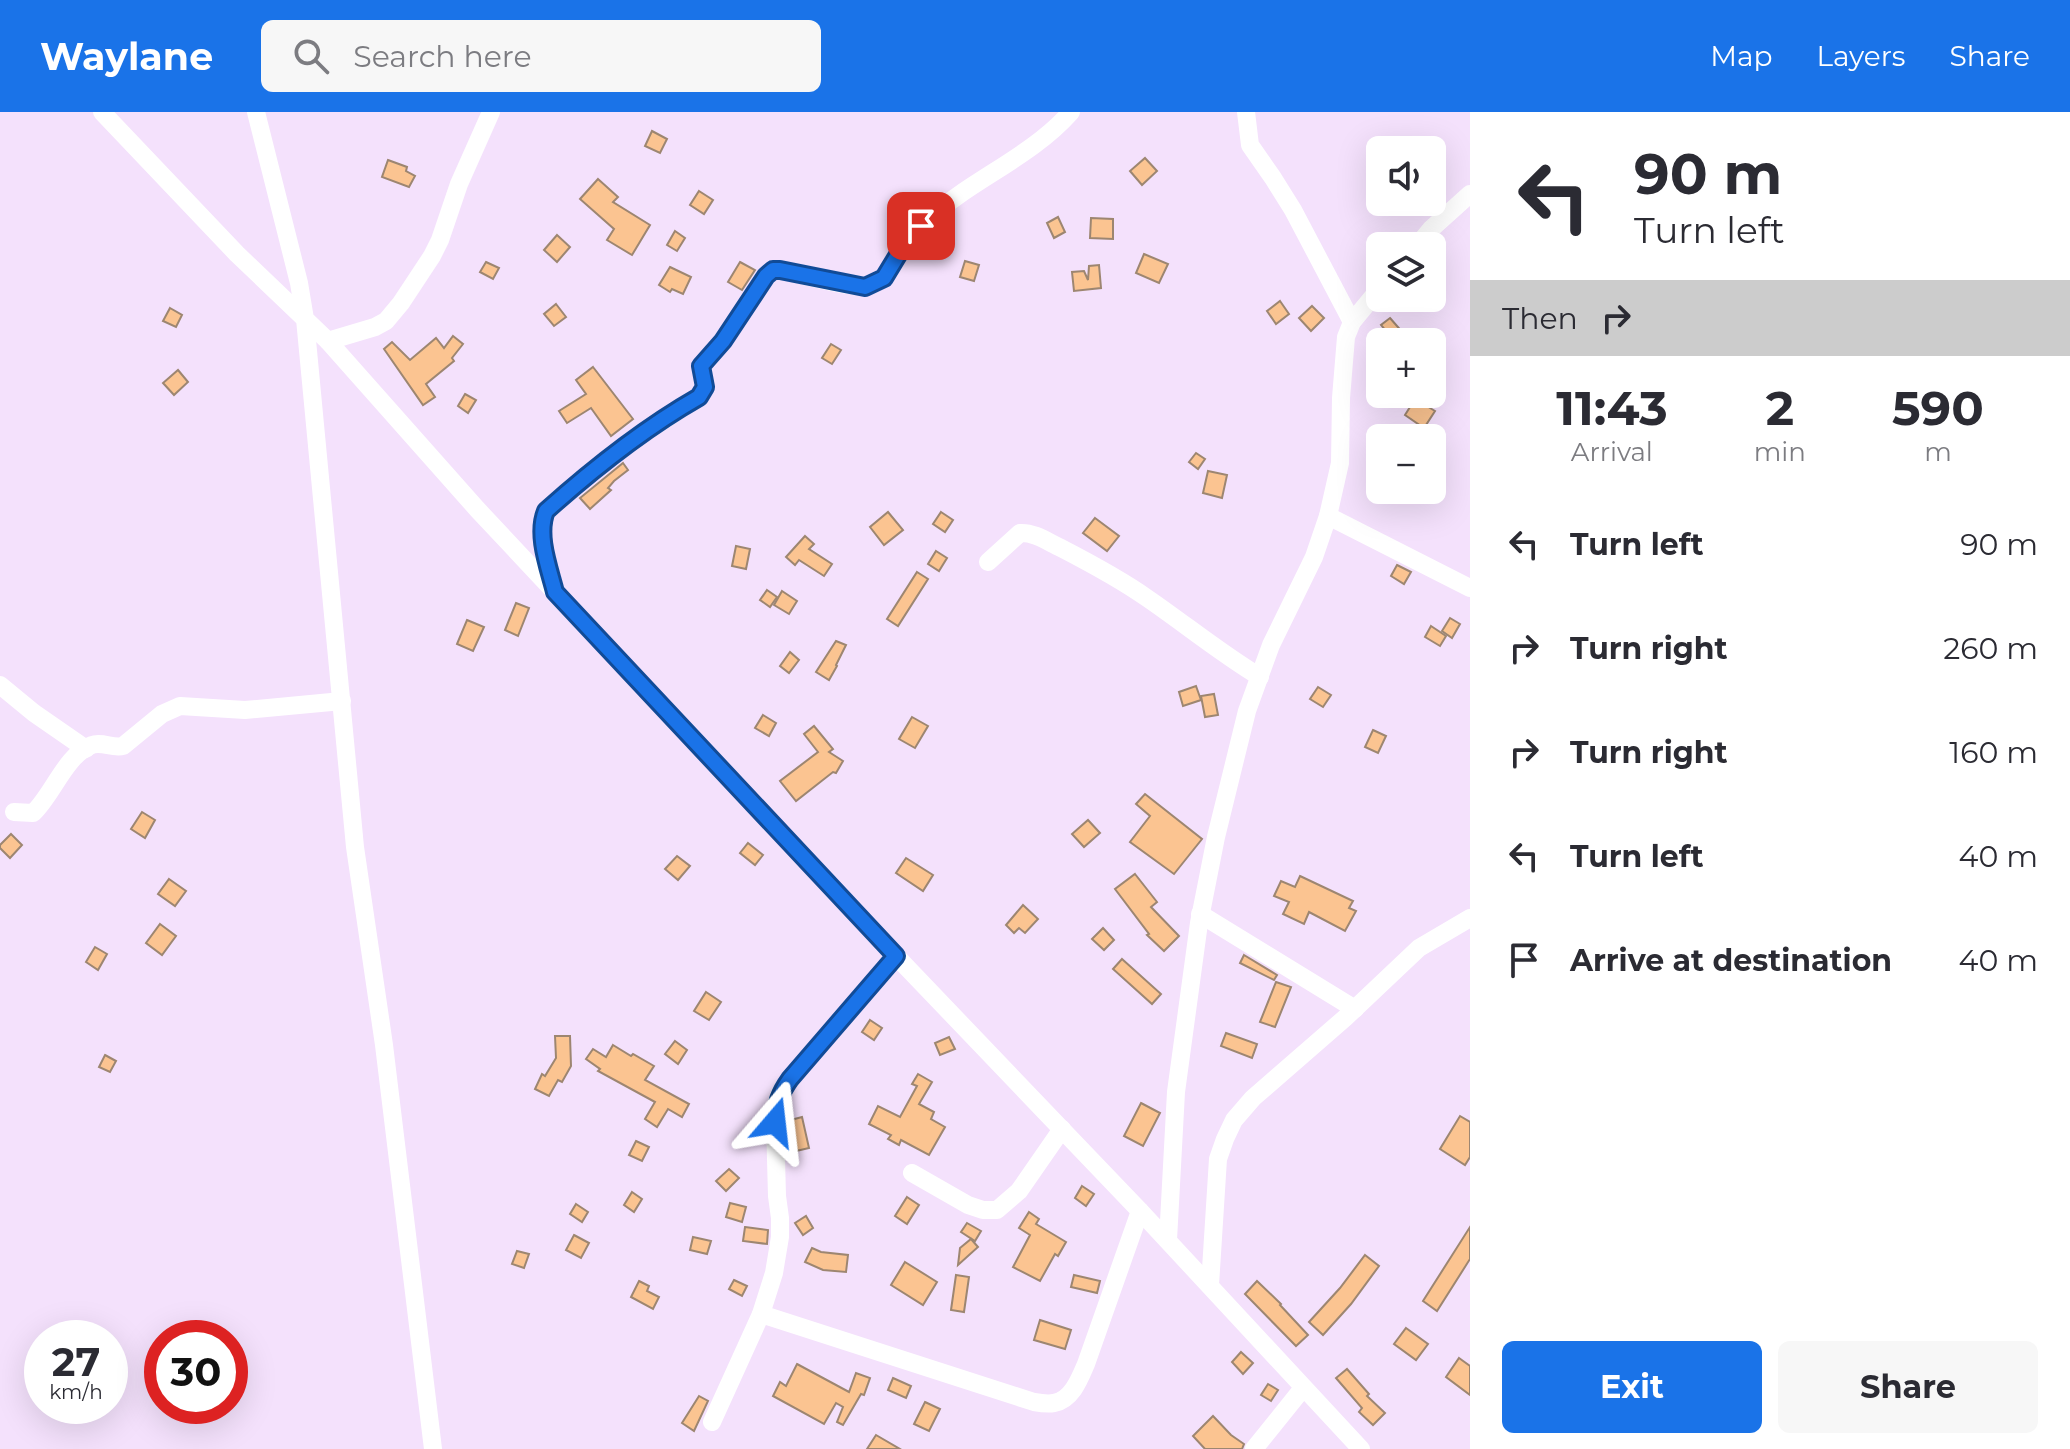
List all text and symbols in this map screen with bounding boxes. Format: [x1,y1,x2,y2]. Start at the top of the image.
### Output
search box [261,20,821,92]
text: Waylane [40,33,213,80]
icon: search [289,34,333,78]
text: Search here [353,38,532,75]
text: Map [1710,39,1773,73]
text: Layers [1817,39,1906,73]
text: Share [1950,39,2030,73]
map controls [1366,136,1446,504]
button: sound [1366,136,1446,216]
text: 90 m [1634,140,1782,208]
icon: left [1502,144,1606,248]
pin [887,192,955,260]
icon: arrive [899,204,943,248]
text: Turn left [1634,208,1785,252]
button: layers [1366,232,1446,312]
icon: right [1594,296,1638,340]
text: Then [1502,300,1578,337]
button: + [1366,328,1446,408]
text: 11:43 [1556,379,1668,437]
text: 2 [1766,379,1794,437]
text: 590 [1892,379,1984,437]
button: − [1366,424,1446,504]
text: Arrival [1571,436,1653,468]
text: min [1754,436,1806,468]
text: m [1924,436,1952,468]
icon: left [1502,522,1546,566]
text: Turn left [1570,526,1703,563]
text: 90 m [1960,526,2038,563]
icon: right [1502,626,1546,670]
text: Turn right [1570,630,1727,667]
text: 260 m [1943,630,2038,667]
icon: right [1502,730,1546,774]
text: Turn right [1570,734,1727,771]
text: 160 m [1949,734,2038,771]
icon: left [1502,834,1546,878]
text: Turn left [1570,838,1703,875]
text: 40 m [1959,838,2038,875]
icon: arrive [1502,938,1546,982]
text: Arrive at destination [1570,942,1892,979]
text: 40 m [1959,942,2038,979]
position arrow [733,1080,817,1164]
speed limit sign: 30 [144,1320,248,1424]
text: 27 [52,1337,100,1386]
button: Exit [1502,1341,1762,1433]
button: Share [1778,1341,2038,1433]
text: km/h [49,1380,103,1404]

